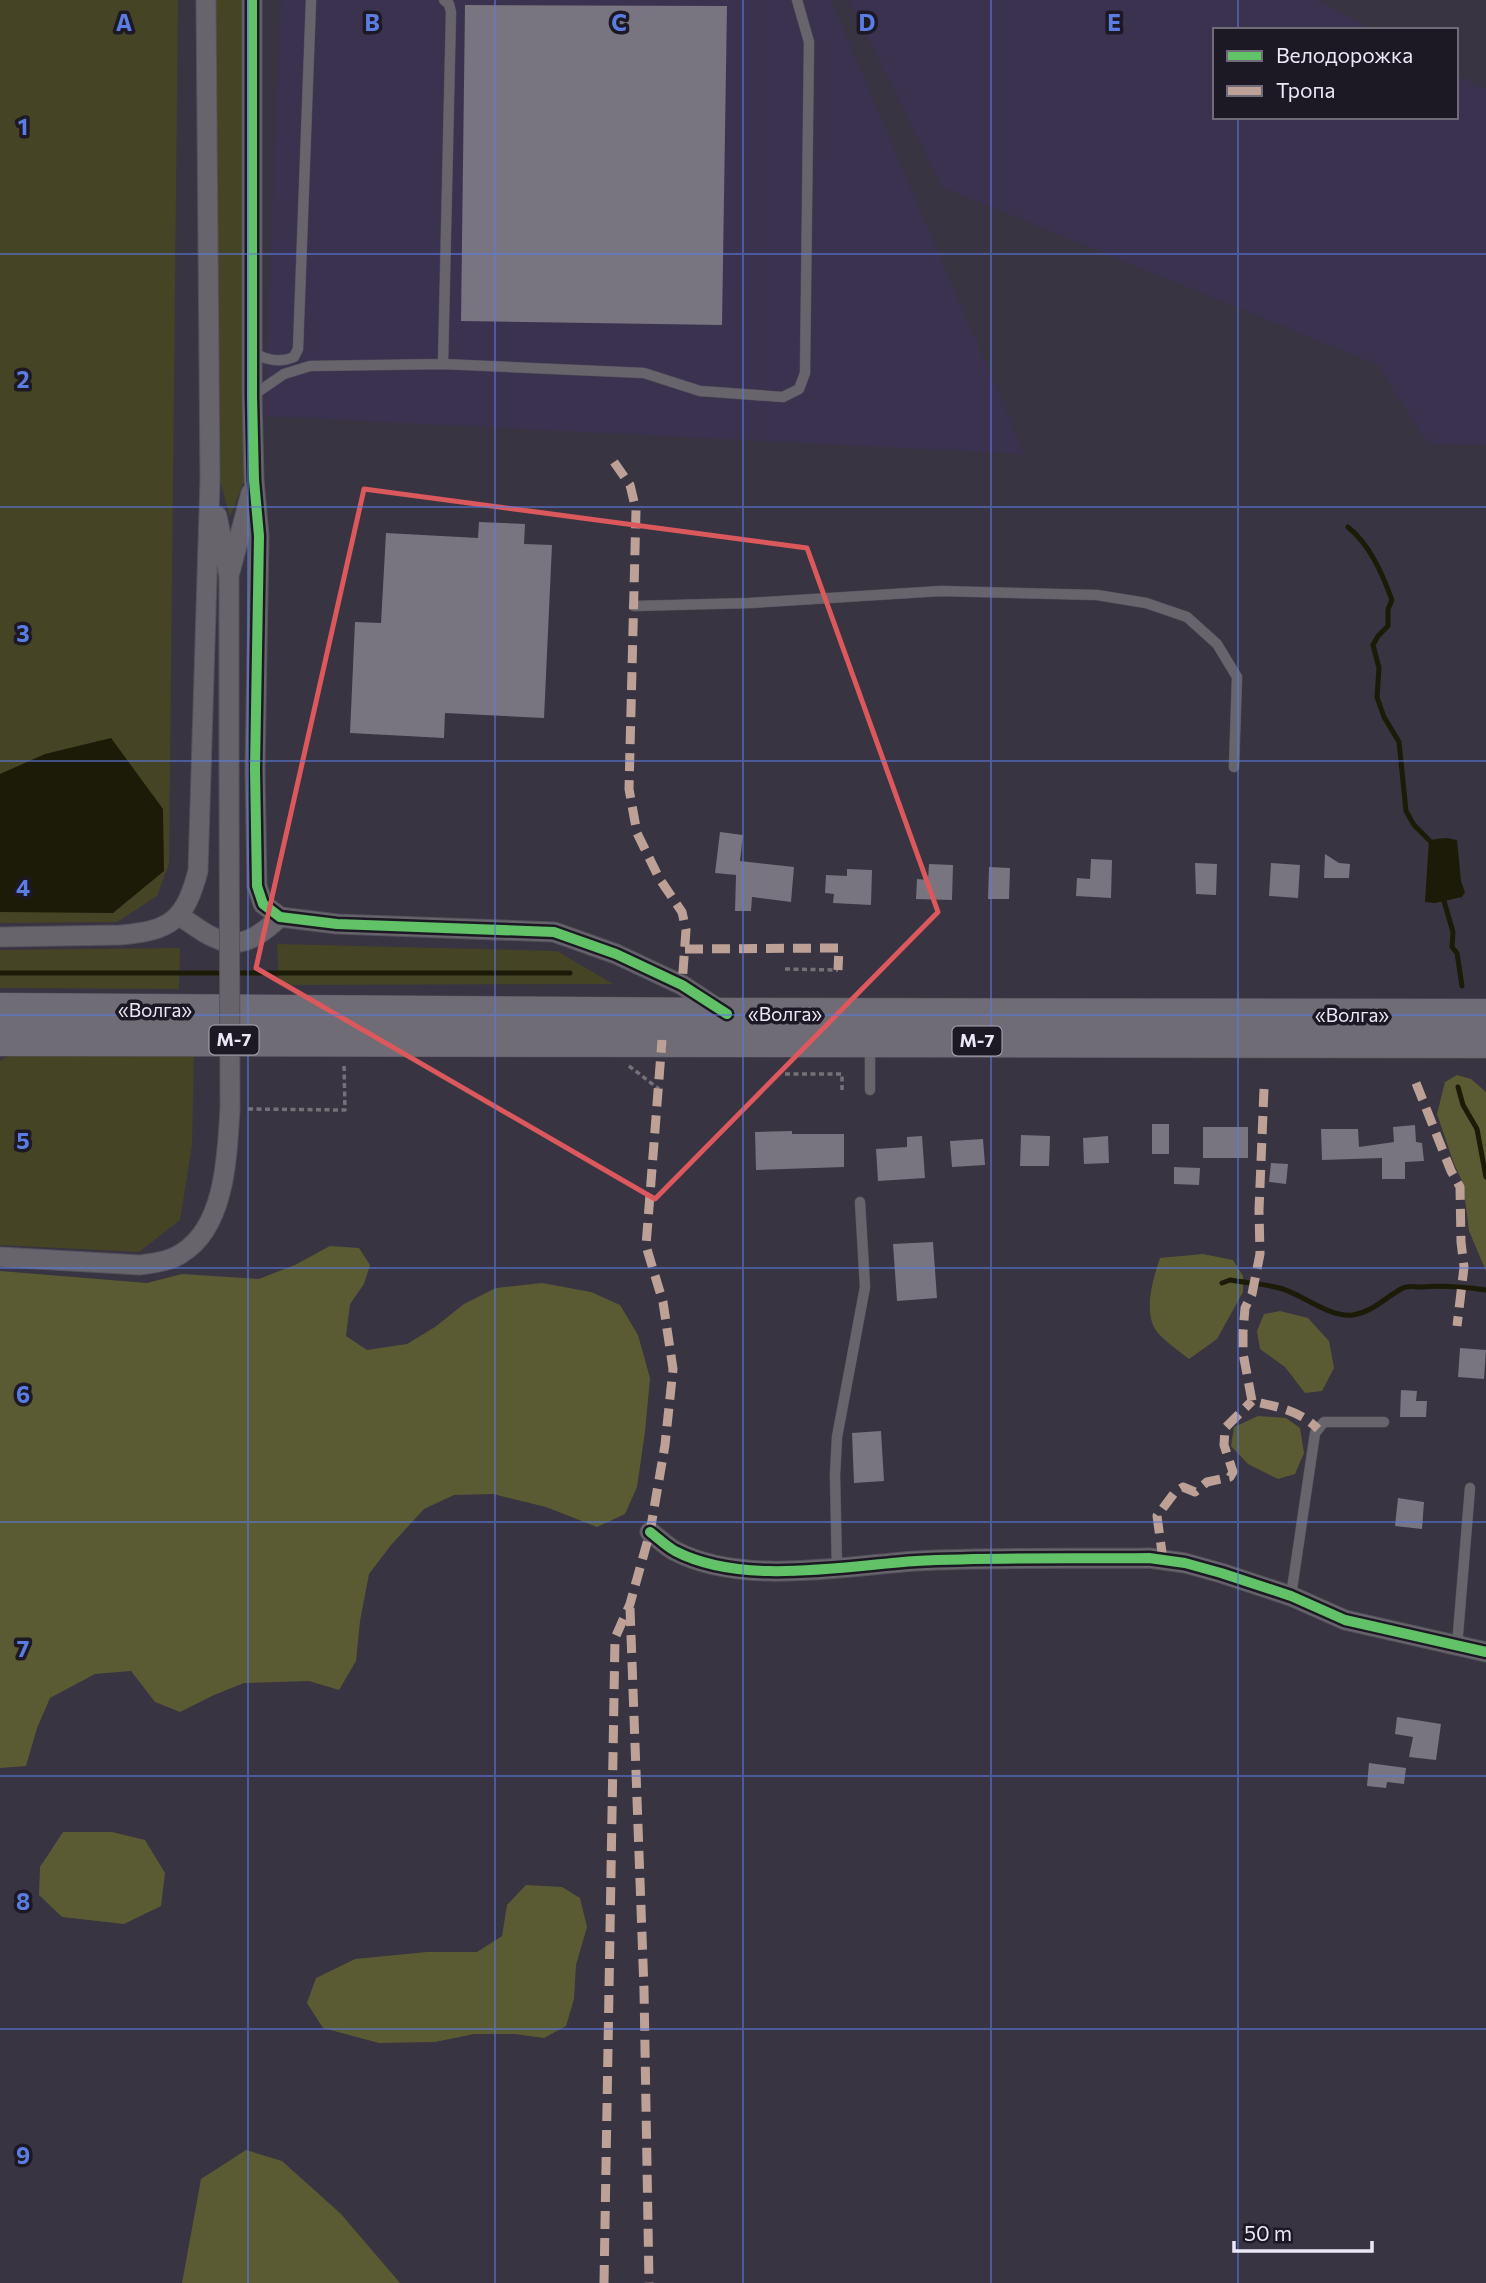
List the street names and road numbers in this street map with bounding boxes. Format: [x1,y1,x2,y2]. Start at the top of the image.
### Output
street label: «Волга» [118,998,192,1021]
street label: «Волга» [748,1002,822,1025]
street label: «Волга» [1315,1003,1389,1026]
road number: М-7 [210,1026,258,1055]
road number: М-7 [953,1026,1002,1056]

